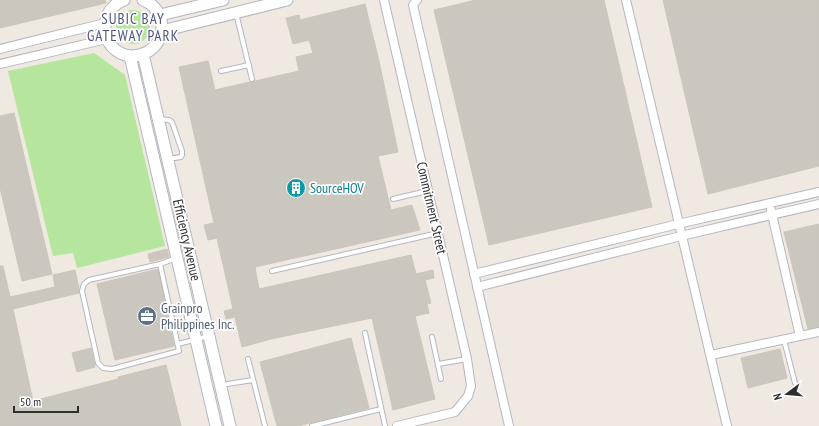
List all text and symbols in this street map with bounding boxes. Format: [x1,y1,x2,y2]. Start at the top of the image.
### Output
district label: SUBIC BAY GATEWAY PARK [87,9,179,45]
street label: Commitment Street [413,160,451,256]
building icon: SourceHOV [285,177,307,199]
place label: SourceHOV [310,179,364,197]
street label: Efficiency Avenue [169,197,205,283]
place label: Grainpro Philippines Inc. [161,299,235,333]
office icon: Grainpro Philippines Inc. [136,305,158,327]
north arrow [767,374,807,414]
scale bar [14,388,78,414]
text: N [770,392,785,402]
text: 50 m [20,394,41,409]

